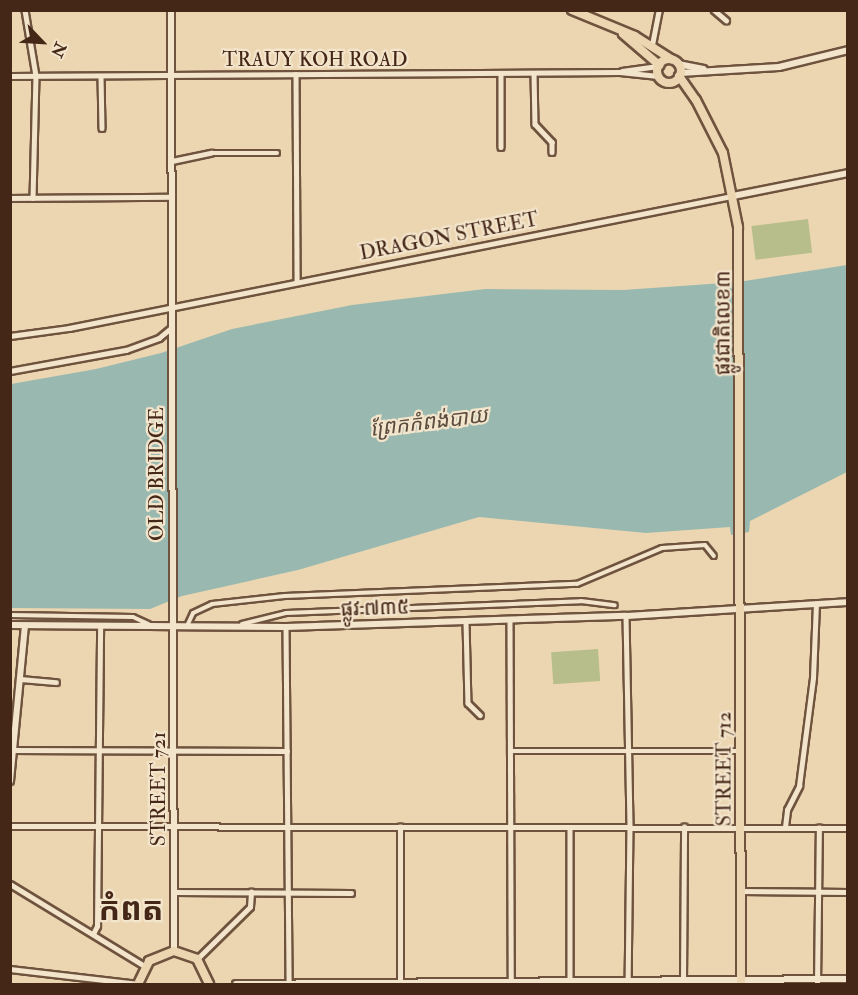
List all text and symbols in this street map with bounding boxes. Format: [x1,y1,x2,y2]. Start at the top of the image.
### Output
north arrow [12,12,72,72]
text: N [46,39,70,60]
street label: TRAUY KOH ROAD [222,47,408,71]
street label: DRAGON STREET [358,207,540,265]
street label: ផ្លូវជាតិលេខ៣ [711,271,735,375]
water label: ព្រែកកំពង់បាយ [369,403,489,443]
street label: OLD BRIDGE [144,407,168,541]
street label: ផ្លូវ ៧៣៥ [340,595,410,621]
street label: STREET 712 [712,712,736,826]
street label: STREET 721 [146,732,170,846]
district label: កំពត [98,891,164,929]

